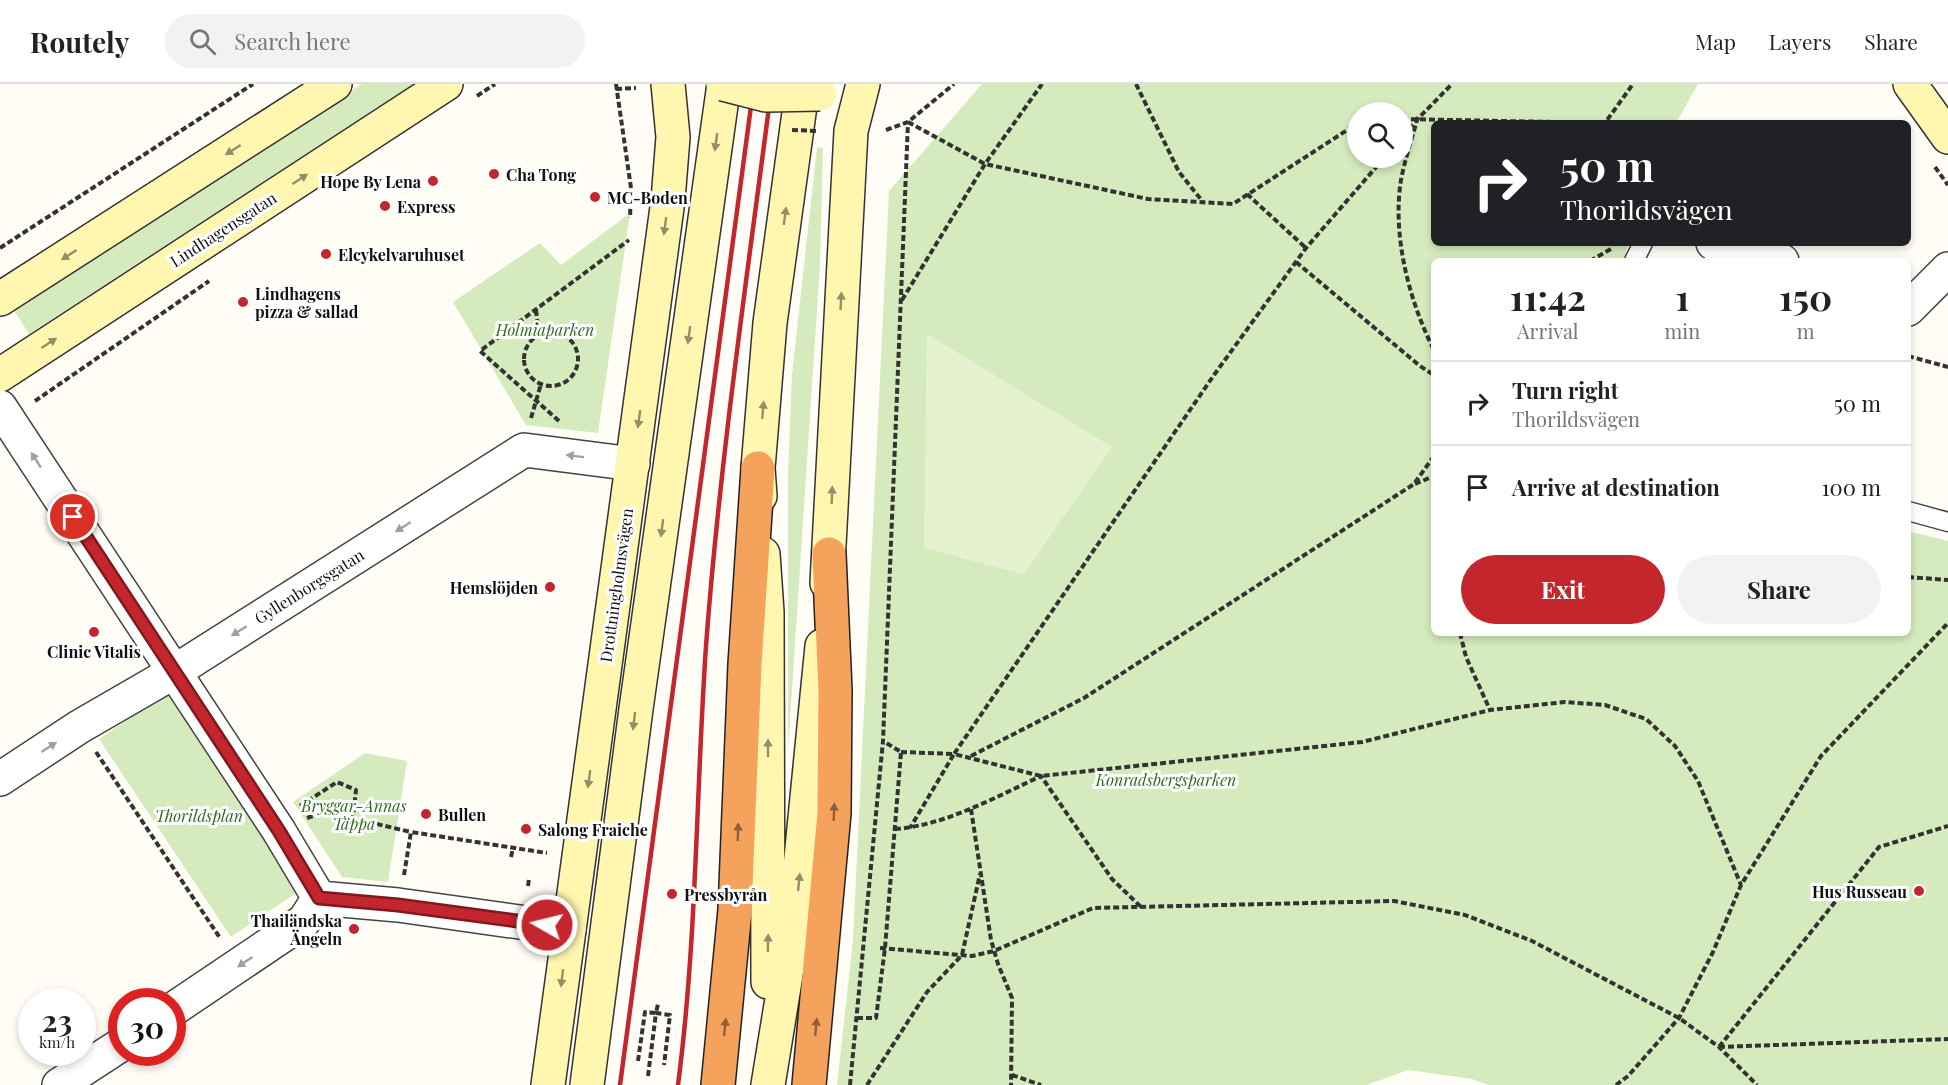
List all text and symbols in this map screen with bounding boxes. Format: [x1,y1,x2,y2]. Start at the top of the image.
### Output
search box [165,14,585,68]
text: Routely [30,23,129,60]
icon: search [186,25,219,58]
text: Search here [234,26,351,56]
text: Map [1695,27,1736,55]
text: Layers [1769,27,1831,55]
text: Share [1864,27,1918,55]
map controls [1347,102,1413,168]
button: search [1347,102,1413,168]
one-way arrow [711,133,721,152]
text: 50 m [1560,137,1654,193]
one-way arrow [225,144,241,155]
icon: right [1461,144,1539,222]
place label: Cha Tong [506,164,576,185]
marker: Cha Tong [487,167,501,181]
place label: Hope By Lena [320,171,422,192]
one-way arrow [292,174,308,185]
marker: Hope By Lena [426,174,440,188]
street label: Lindhagensgatan [166,186,281,271]
place label: MC-Boden [607,187,688,208]
marker: MC-Boden [588,190,602,204]
text: Thorildsvägen [1560,191,1733,227]
place label: Express [397,196,455,217]
marker: Express [378,199,392,213]
one-way arrow [780,207,790,226]
one-way arrow [660,216,669,235]
place label: Elcykelvaruhuset [338,244,465,265]
marker: Elcykelvaruhuset [319,247,333,261]
one-way arrow [60,249,77,260]
text: 11:42 [1510,272,1586,320]
text: 1 [1675,272,1689,320]
text: 150 [1779,272,1832,320]
place label: Lindhagens pizza & sallad [255,283,359,322]
one-way arrow [836,291,846,310]
marker: Lindhagens pizza & sallad [236,295,250,309]
text: Arrival [1517,317,1579,344]
text: min [1665,317,1700,344]
text: m [1797,317,1814,344]
park label: Holmiaparken [495,319,594,340]
one-way arrow [684,326,694,345]
one-way arrow [41,338,57,349]
text: Turn right [1512,375,1618,405]
icon: right [1461,387,1494,420]
text: 50 m [1834,388,1881,418]
one-way arrow [758,401,768,420]
text: Thorildsvägen [1512,405,1640,432]
one-way arrow [635,410,644,429]
one-way arrow [566,451,585,461]
one-way arrow [30,452,41,469]
icon: arrive [1461,471,1494,504]
text: Arrive at destination [1512,472,1720,502]
text: 100 m [1821,472,1881,502]
one-way arrow [827,486,836,505]
pin [47,491,98,542]
icon: arrive [56,500,89,533]
street label: Drottningholmsvägen [595,506,637,663]
one-way arrow [657,519,666,538]
one-way arrow [395,521,411,532]
street label: Gyllenborgsgatan [250,544,368,628]
button: Exit [1461,555,1665,624]
button: Share [1677,555,1881,624]
place label: Hemslöjden [450,577,538,598]
marker: Hemslöjden [543,580,557,594]
marker: Clinic Vitalis [87,625,101,639]
one-way arrow [231,626,247,637]
place label: Clinic Vitalis [47,641,141,662]
one-way arrow [629,712,639,731]
one-way arrow [763,738,773,757]
one-way arrow [41,742,57,753]
one-way arrow [585,769,594,788]
park label: Konradsbergsparken [1095,769,1236,790]
park label: Bryggar-Annas Täppa [300,795,407,834]
one-way arrow [829,802,838,821]
place label: Bullen [438,804,486,825]
park label: Thorildsplan [155,805,243,826]
marker: Bullen [419,807,433,821]
place label: Salong Fraiche [538,819,648,840]
marker: Salong Fraiche [519,822,533,836]
one-way arrow [734,823,743,842]
one-way arrow [794,872,804,891]
place label: Hus Russeau [1812,881,1907,902]
place label: Pressbyrån [684,884,768,905]
marker: Hus Russeau [1912,884,1926,898]
marker: Pressbyrån [665,887,679,901]
position arrow [515,893,579,957]
place label: Thailändska Ängeln [251,910,343,949]
marker: Thailändska Ängeln [347,922,361,936]
one-way arrow [763,933,773,952]
one-way arrow [237,956,253,968]
one-way arrow [558,968,567,987]
speed limit sign: 30 [108,988,186,1066]
text: 23 [42,1000,72,1040]
one-way arrow [720,1017,730,1036]
one-way arrow [811,1017,820,1036]
text: km/h [39,1032,75,1052]

